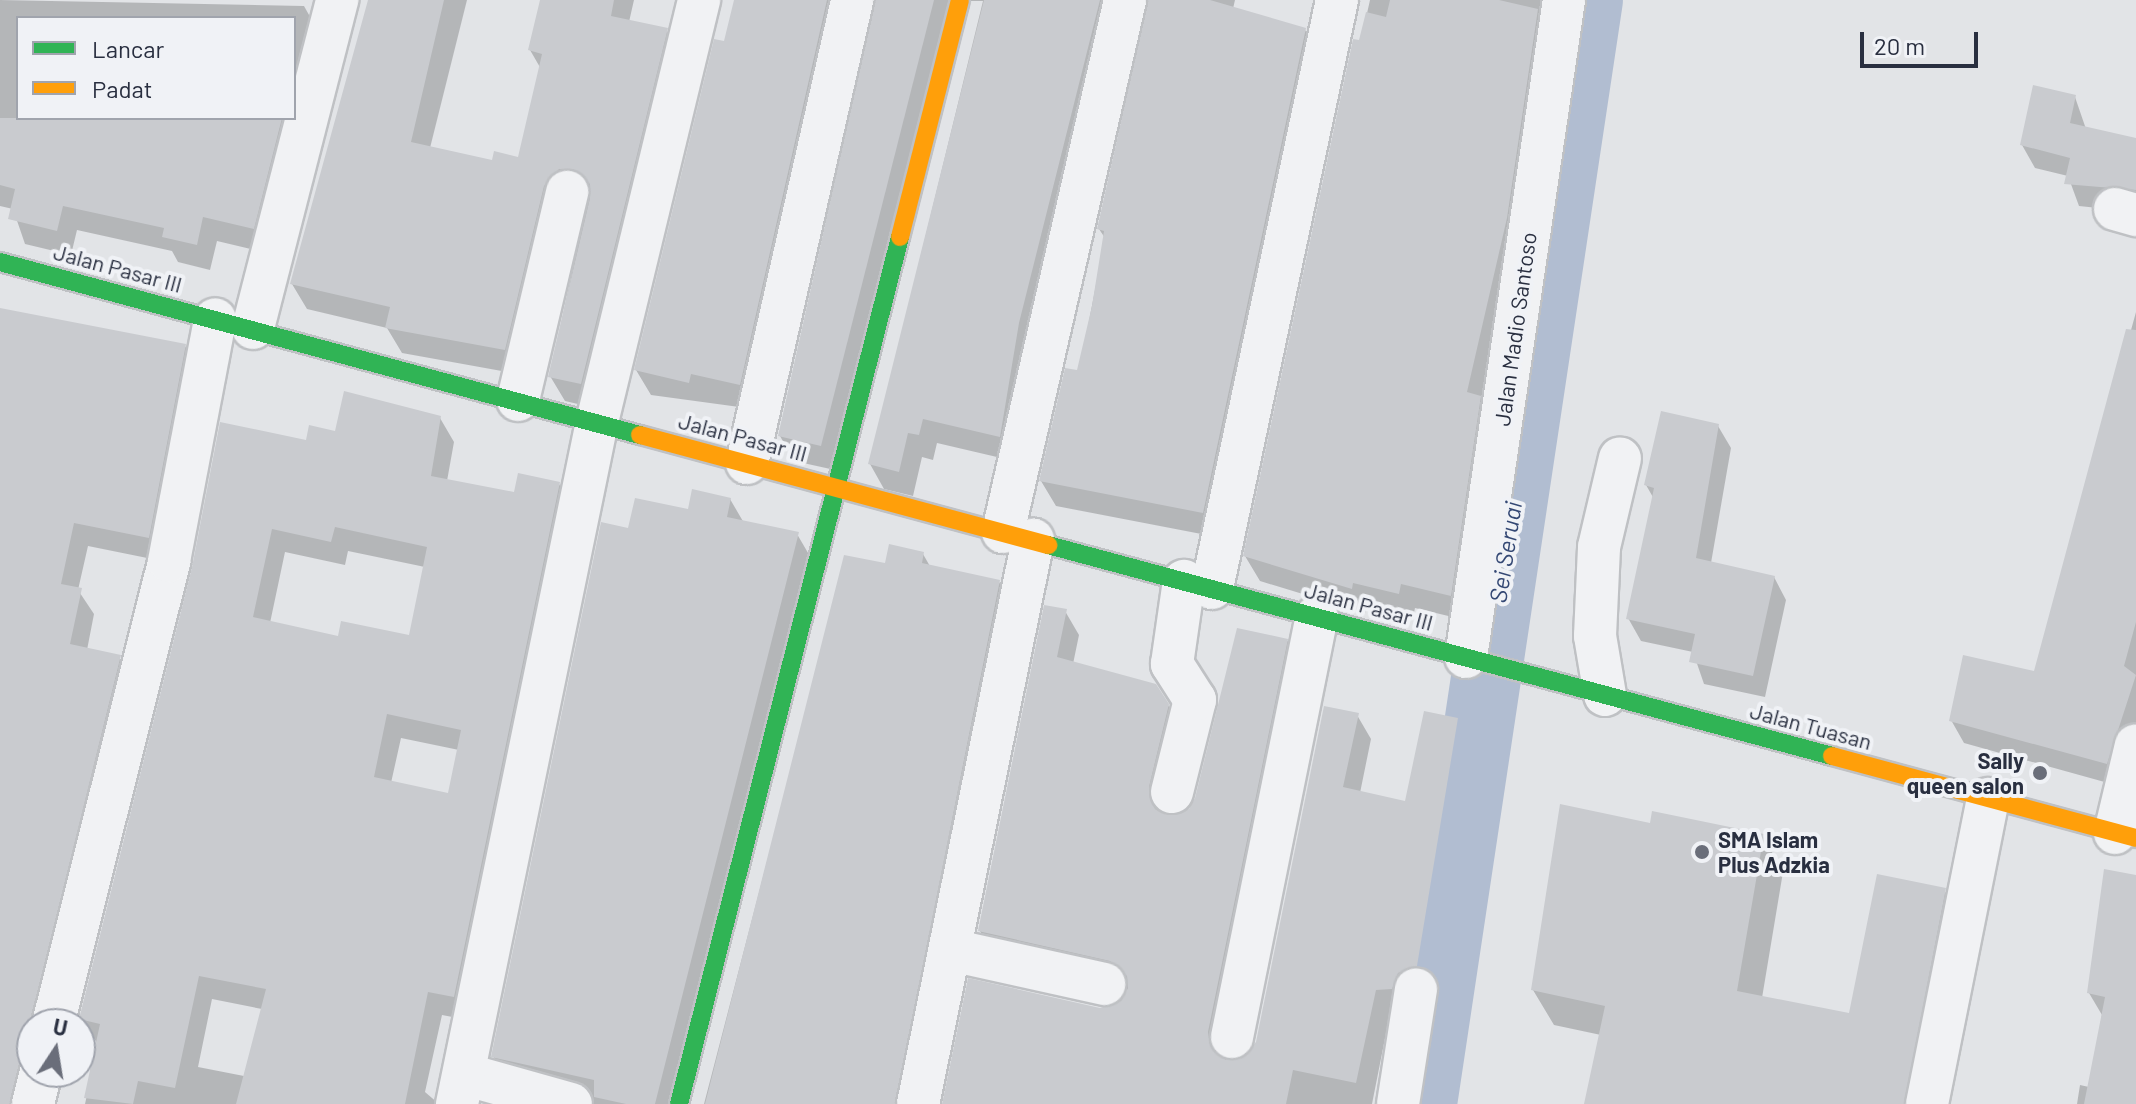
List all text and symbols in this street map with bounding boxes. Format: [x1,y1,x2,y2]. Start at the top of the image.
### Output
legend [16,16,296,120]
scale bar [1864,16,1982,66]
text: 20 m [1874,31,1925,60]
text: Lancar [92,34,164,63]
text: Padat [92,74,152,103]
street label: Jalan Madio Santoso [1488,230,1542,428]
street label: Jalan Pasar III [51,238,185,298]
street label: Jalan Pasar III [676,407,810,467]
water label: Sei Seruai [1483,499,1527,605]
street label: Jalan Pasar III [1302,576,1436,636]
street label: Jalan Tuasan [1747,697,1875,755]
place label: Sally queen salon [1907,747,2024,798]
marker: Sally queen salon [2031,764,2049,782]
place label: SMA Islam Plus Adzkia [1718,826,1830,878]
marker: SMA Islam Plus Adzkia [1693,843,1711,861]
north arrow [16,1008,96,1088]
text: U [51,1012,70,1041]

